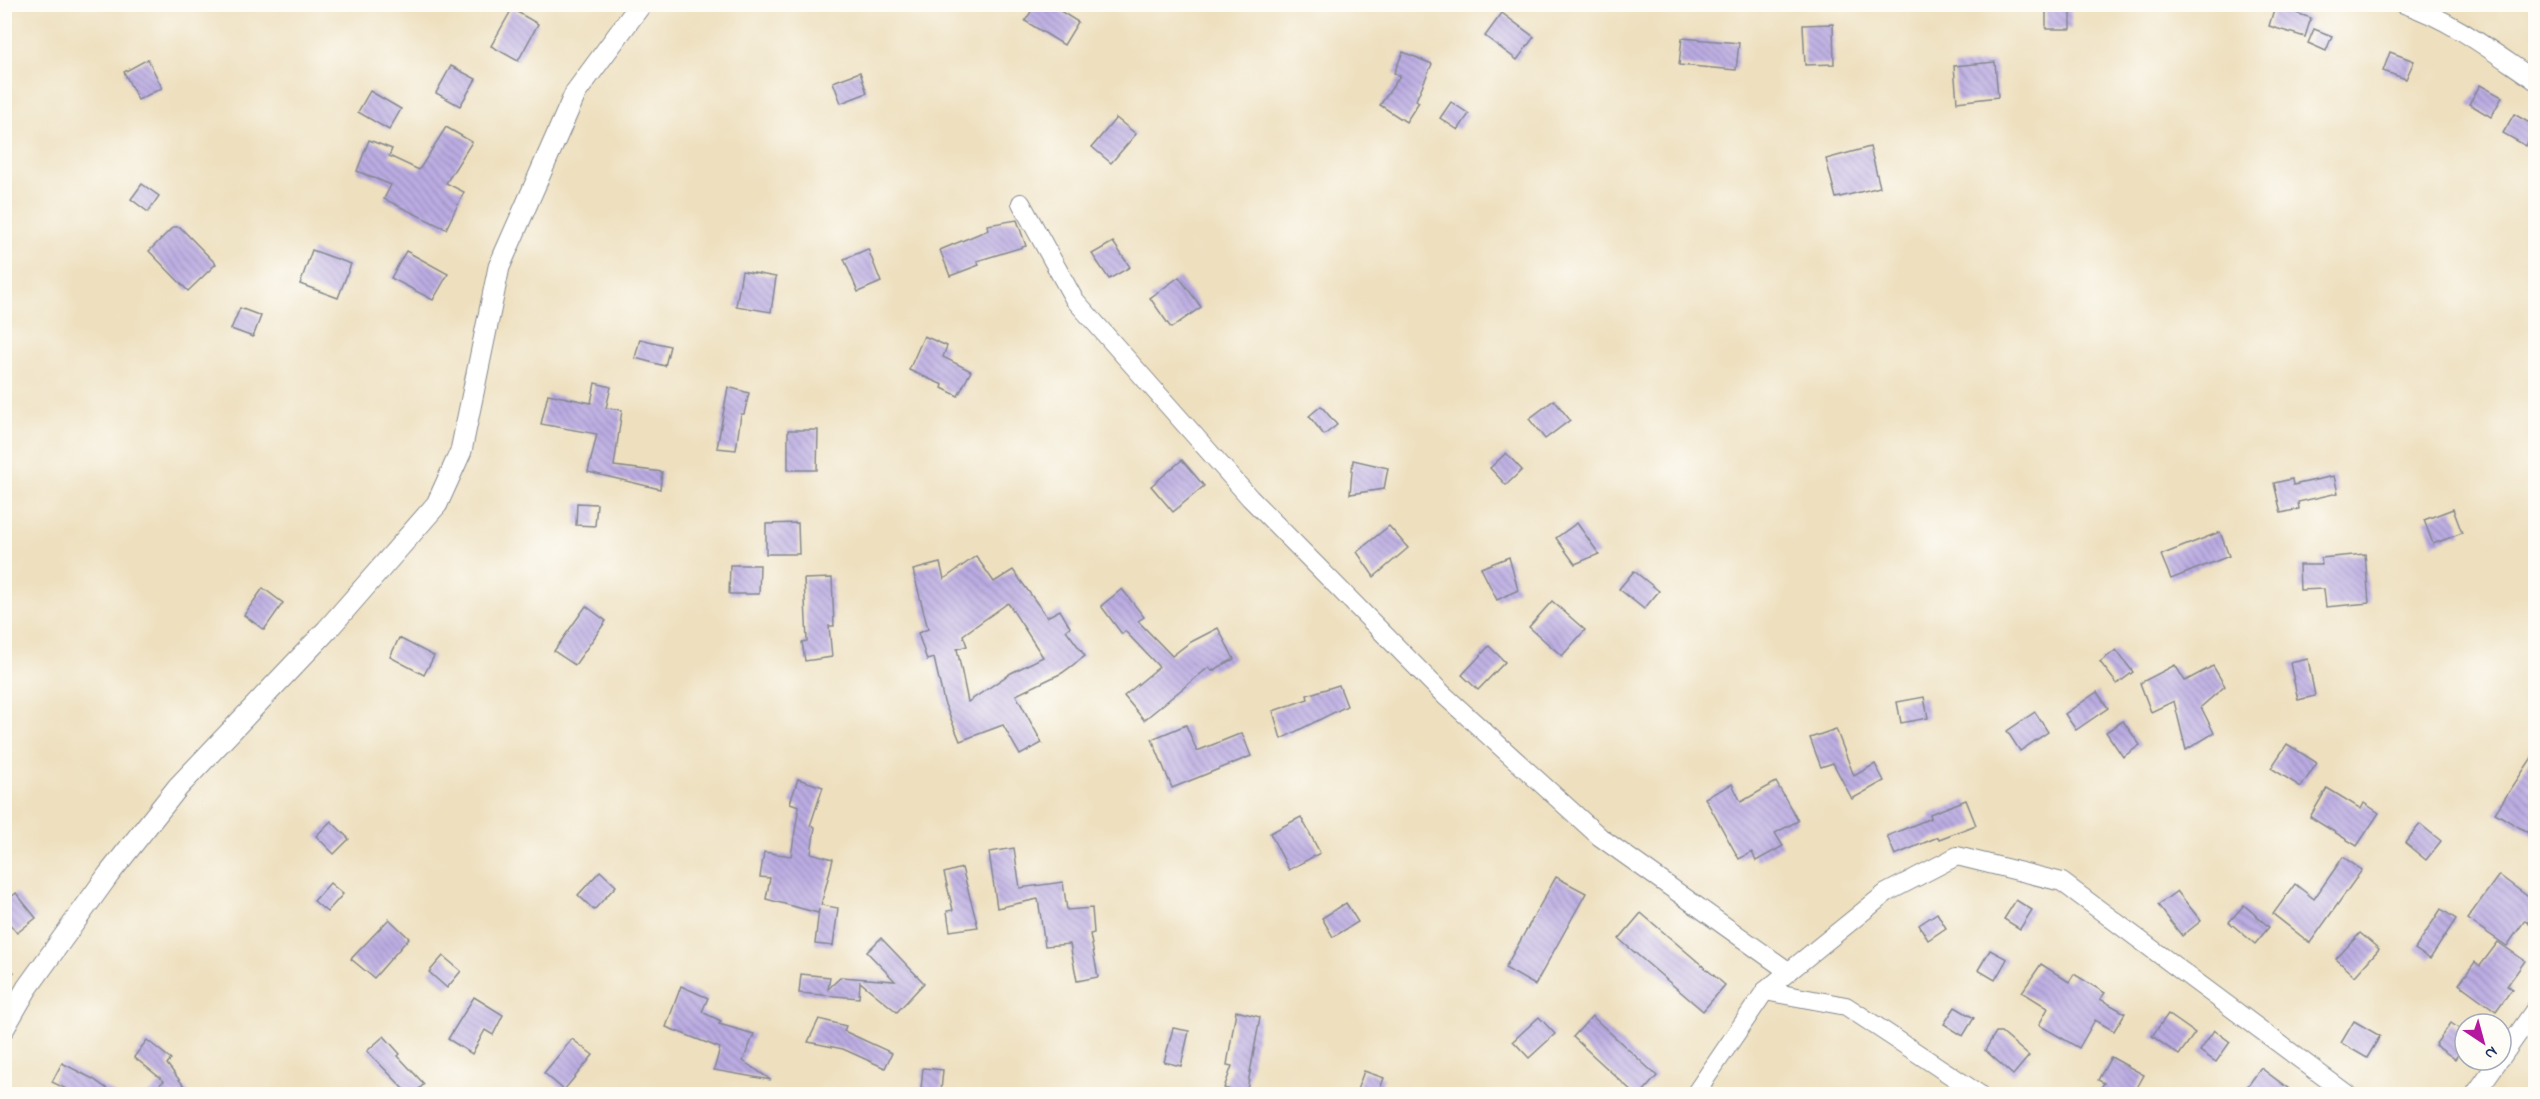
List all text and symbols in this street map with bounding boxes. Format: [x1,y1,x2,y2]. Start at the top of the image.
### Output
north arrow [2453,1012,2513,1072]
text: N [2479,1040,2502,1066]

